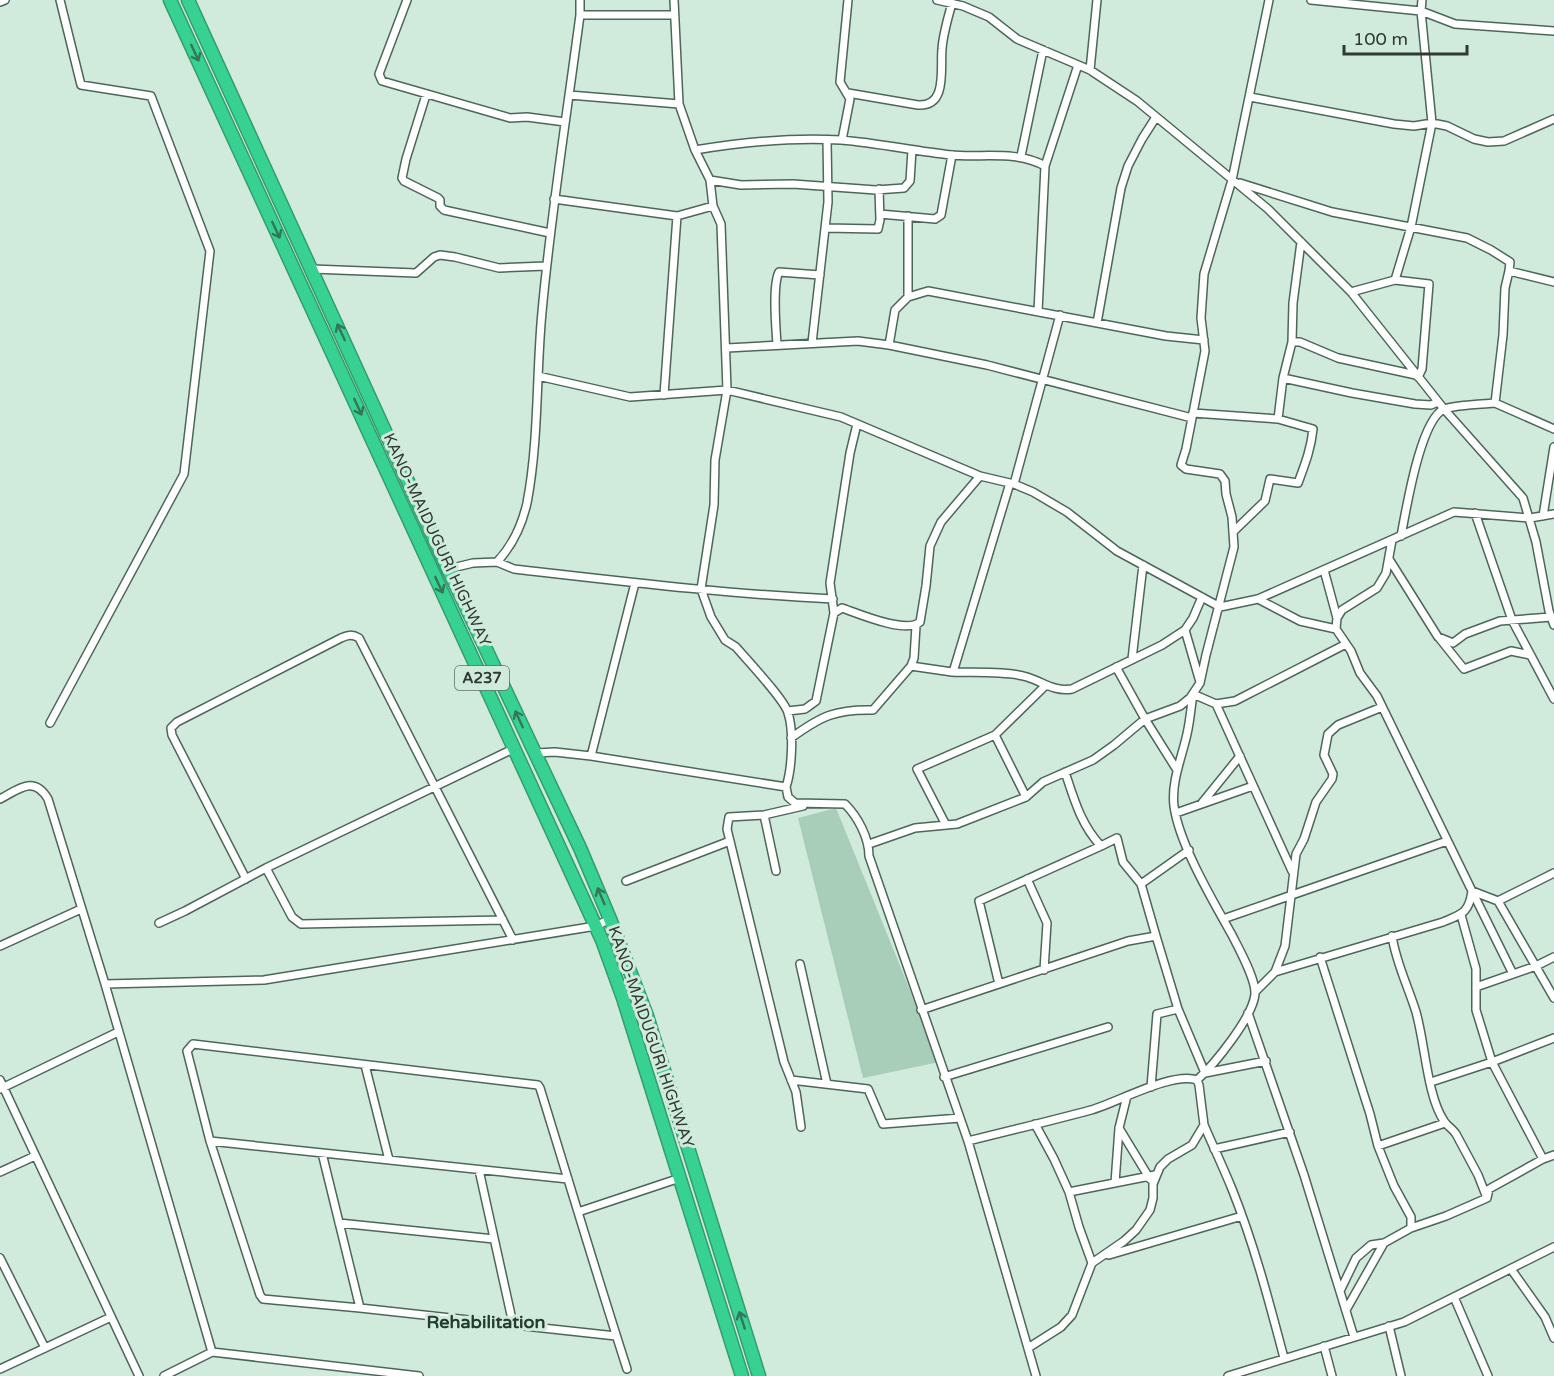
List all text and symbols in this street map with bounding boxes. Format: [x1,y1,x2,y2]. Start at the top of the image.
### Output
scale bar [1344,18,1467,56]
text: 100 m [1353,28,1408,50]
one-way arrow [189,44,201,62]
one-way arrow [271,221,283,239]
one-way arrow [335,324,347,342]
one-way arrow [352,398,364,416]
street label: KANO-MAIDUGURI HIGHWAY [379,430,495,650]
one-way arrow [434,575,446,593]
road number: A237 [455,666,509,690]
one-way arrow [513,711,525,729]
one-way arrow [594,888,606,906]
street label: KANO-MAIDUGURI HIGHWAY [604,923,698,1151]
district label: Rehabilitation [427,1311,545,1333]
one-way arrow [736,1311,747,1330]

